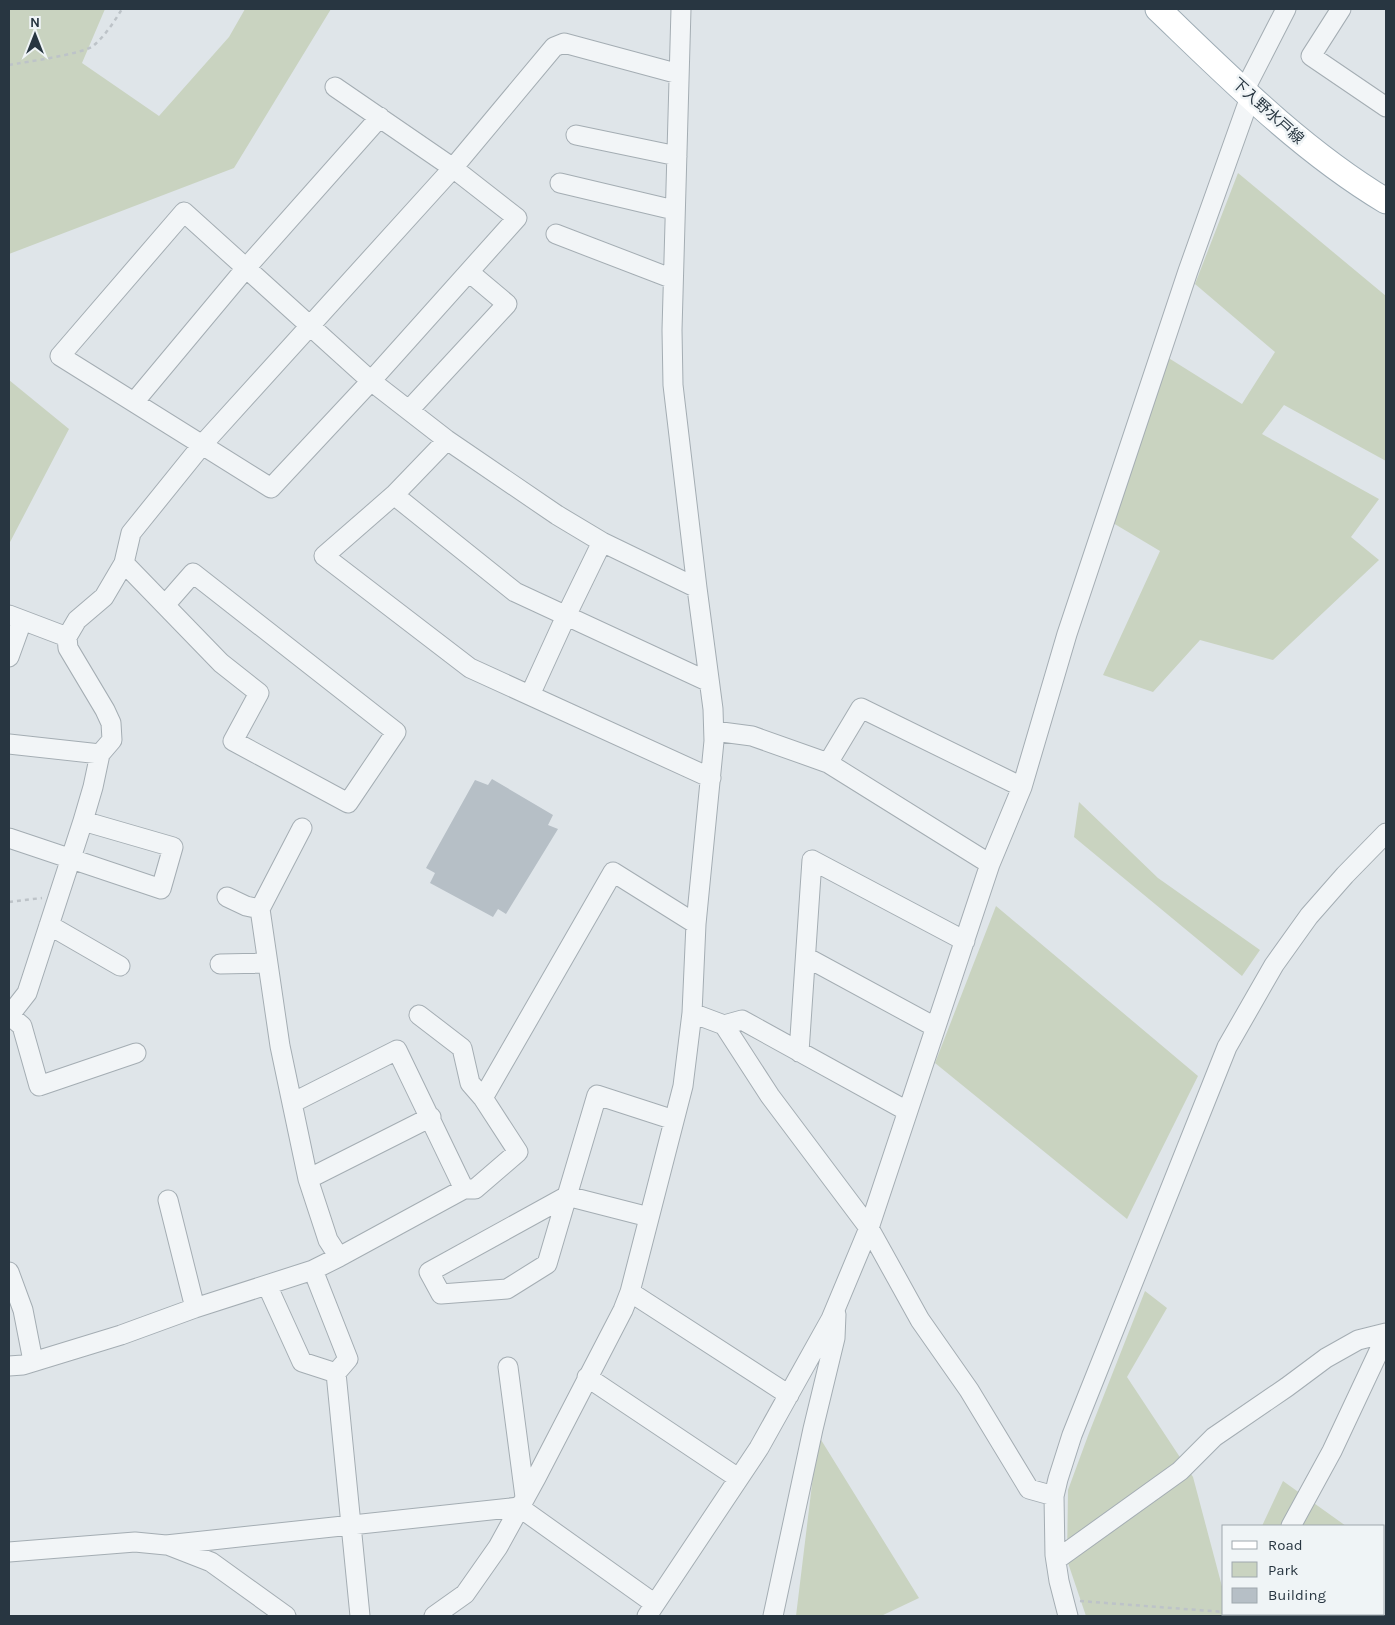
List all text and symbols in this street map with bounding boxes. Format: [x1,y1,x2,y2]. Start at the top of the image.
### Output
north arrow [10,10,60,60]
text: N [30,14,40,31]
street label: 下入野水戸線 [1229,74,1307,148]
legend [1222,1525,1385,1615]
text: Road [1268,1536,1303,1554]
text: Park [1268,1561,1298,1579]
text: Building [1268,1586,1326,1604]

